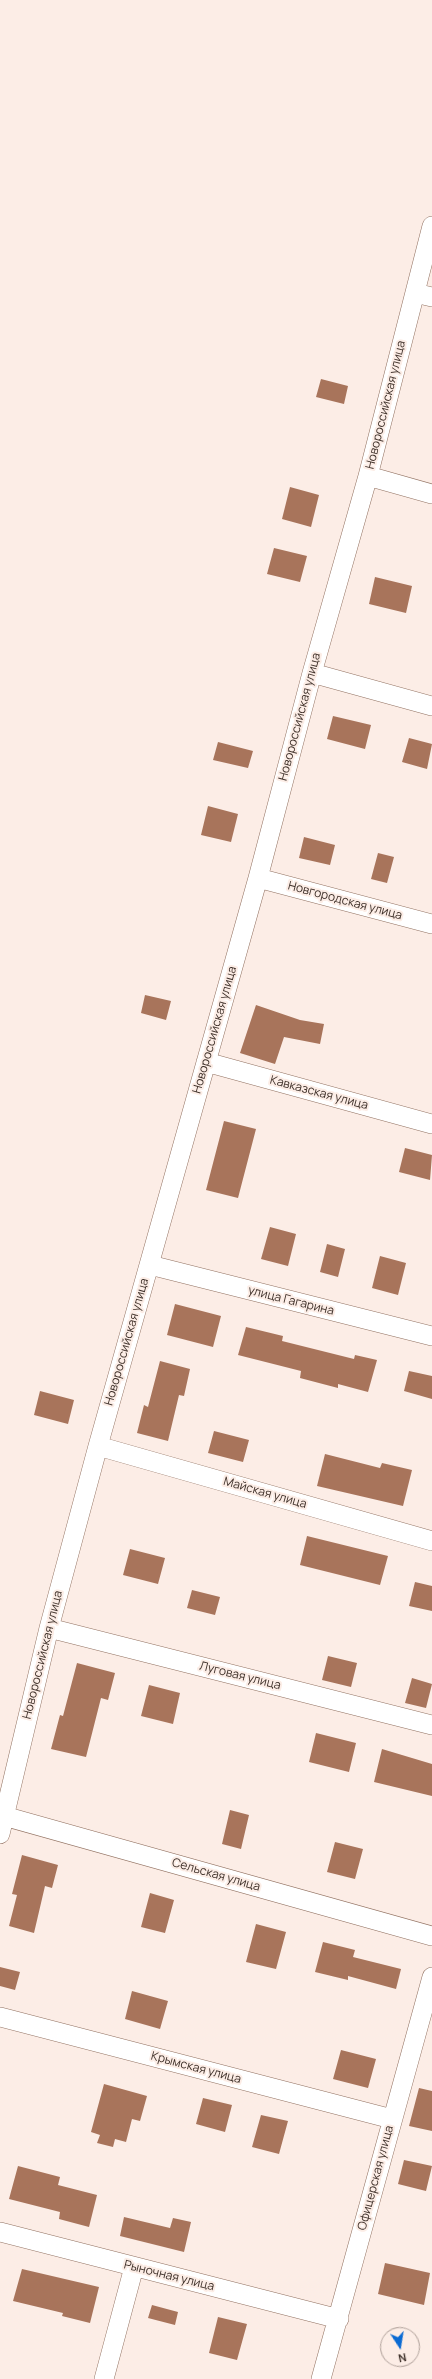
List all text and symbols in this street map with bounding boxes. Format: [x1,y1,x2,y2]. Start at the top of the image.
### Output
street label: Новороссийская улица [363,339,409,471]
street label: Новороссийская улица [276,651,324,783]
street label: Новгородская улица [286,879,404,923]
street label: Новороссийская улица [190,965,240,1095]
street label: Кавказская улица [268,1073,370,1113]
street label: Новороссийская улица [102,1277,152,1407]
street label: улица Гагарина [246,1283,336,1319]
street label: Майская улица [222,1474,308,1512]
street label: Новороссийская улица [20,1589,66,1721]
street label: Луговая улица [198,1659,282,1693]
street label: Сельская улица [170,1856,262,1894]
street label: Крымская улица [149,2049,243,2087]
street label: Офицерская улица [355,2124,397,2232]
street label: Рыночная улица [122,2258,216,2294]
north arrow [380,2327,420,2367]
text: N [397,2350,408,2366]

